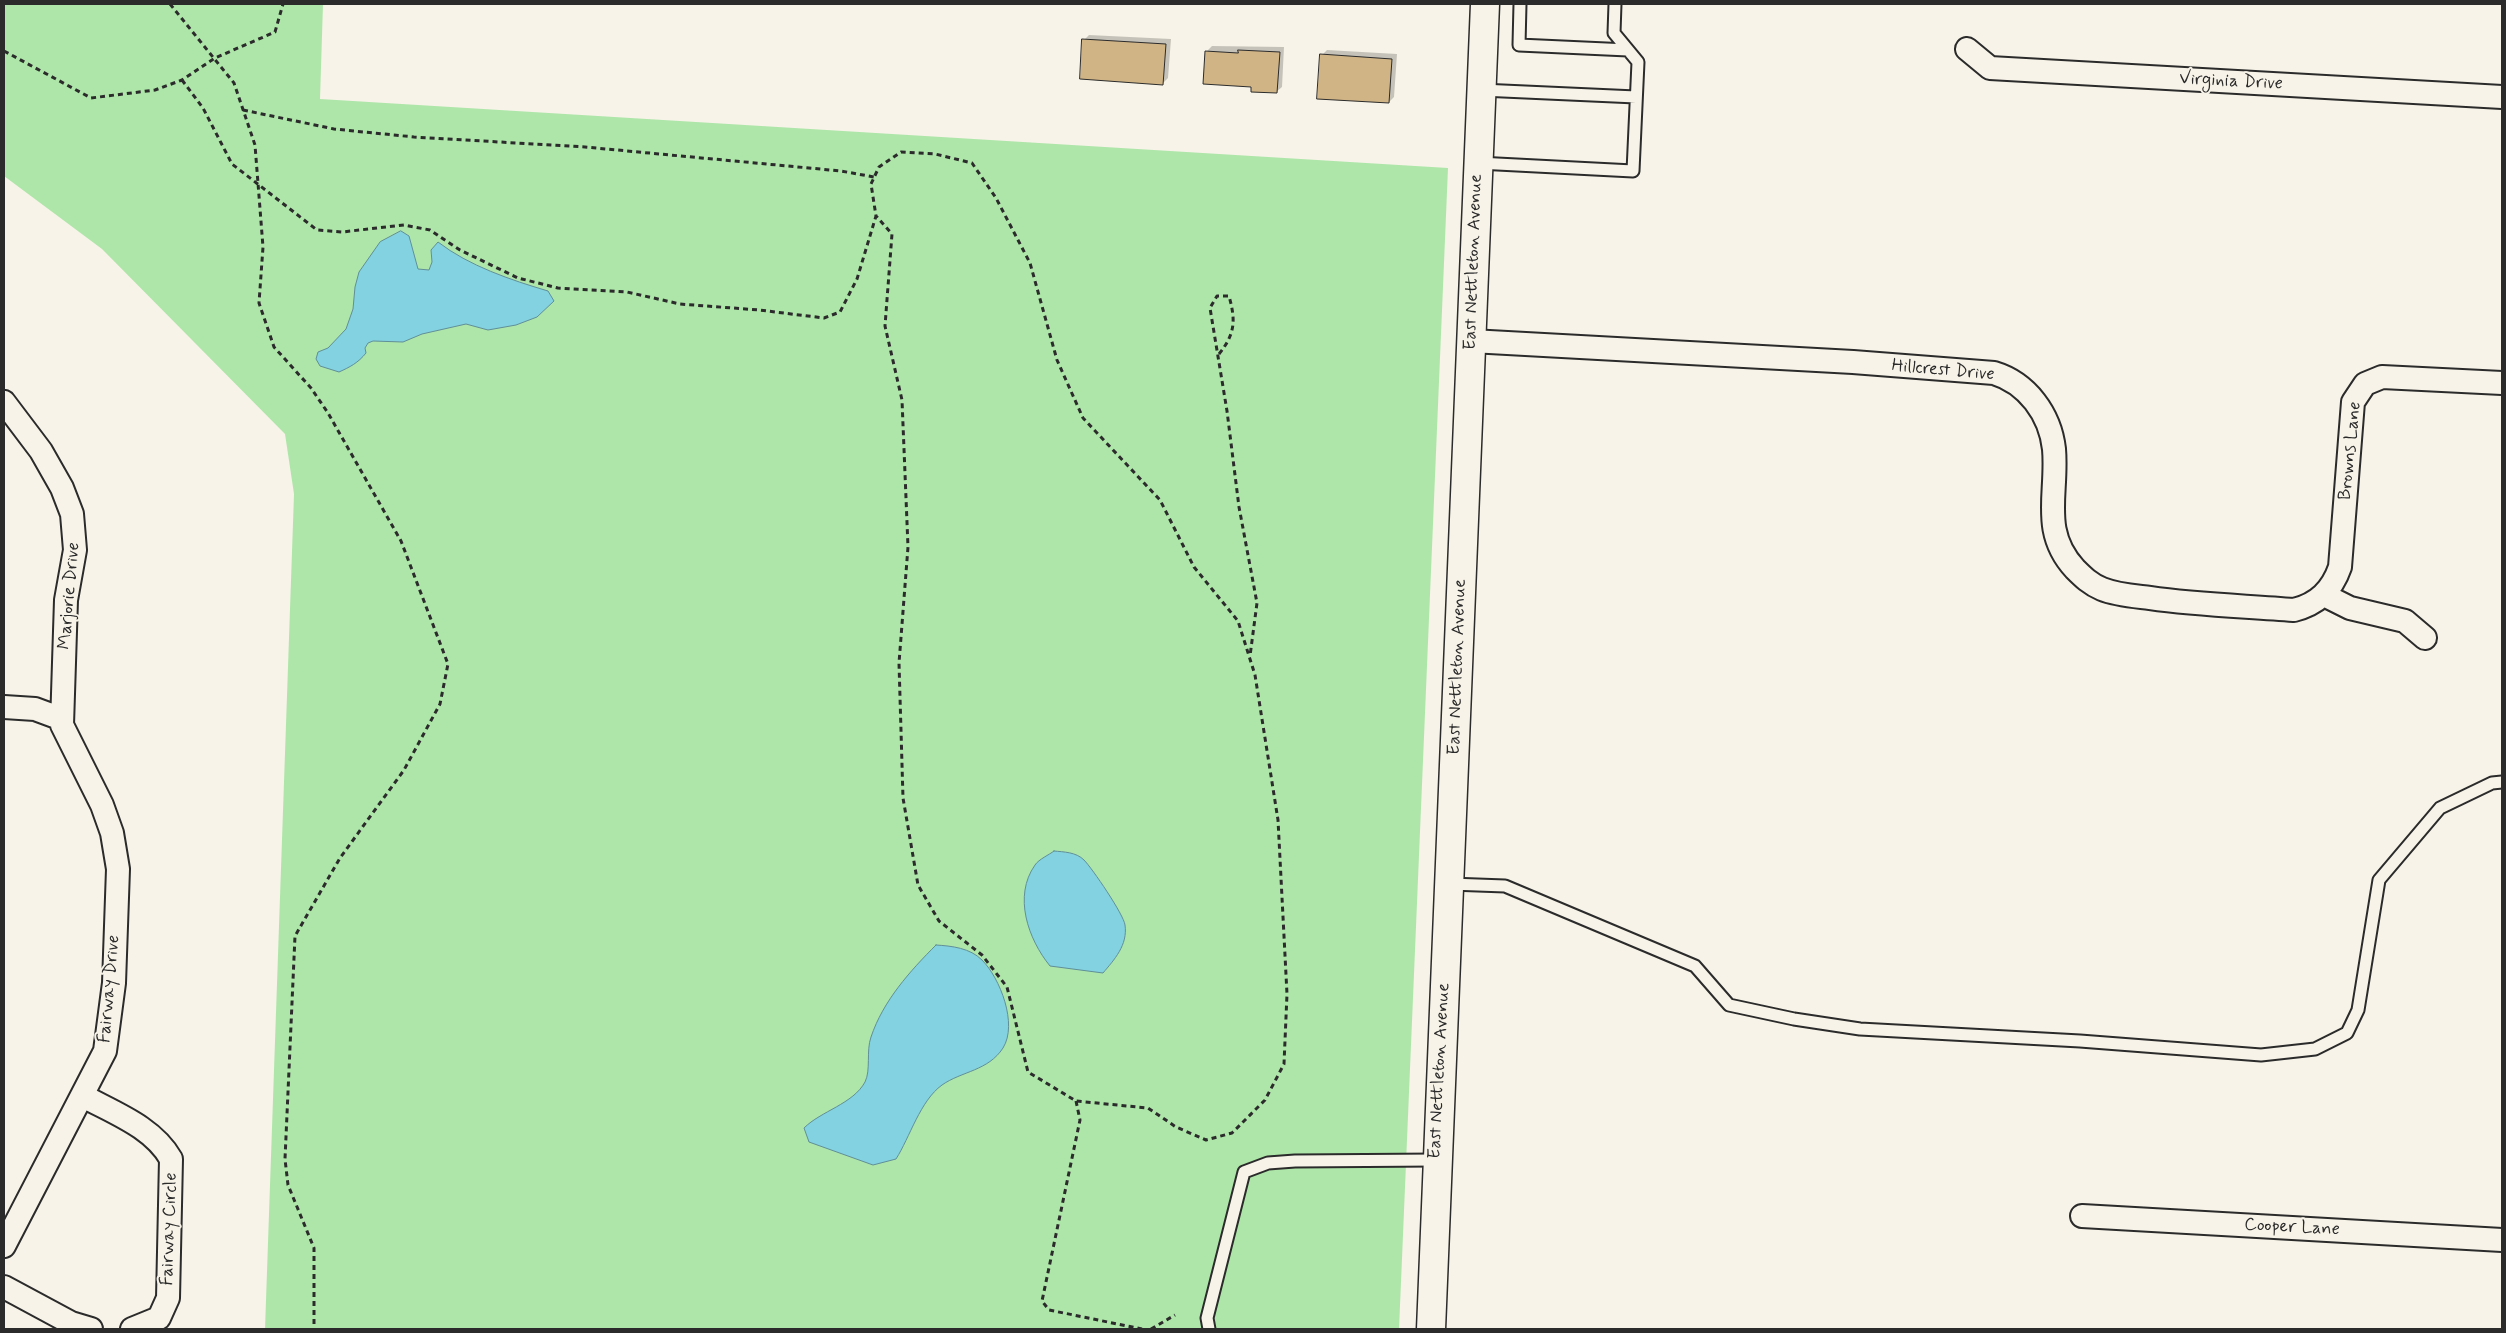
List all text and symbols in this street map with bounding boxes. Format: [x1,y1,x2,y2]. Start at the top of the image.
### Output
street label: Virginia Drive [2179,68,2283,96]
street label: East Nettleton Avenue [1460,174,1488,350]
street label: Hillcrest Drive [1891,356,1995,386]
street label: Browns Lane [2335,401,2367,501]
street label: Marjorie Drive [55,541,85,651]
street label: East Nettleton Avenue [1444,579,1472,755]
street label: Fairway Drive [95,934,125,1044]
street label: East Nettleton Avenue [1425,982,1455,1160]
street label: Fairway Circle [157,1172,183,1286]
street label: Cooper Lane [2244,1215,2340,1241]

